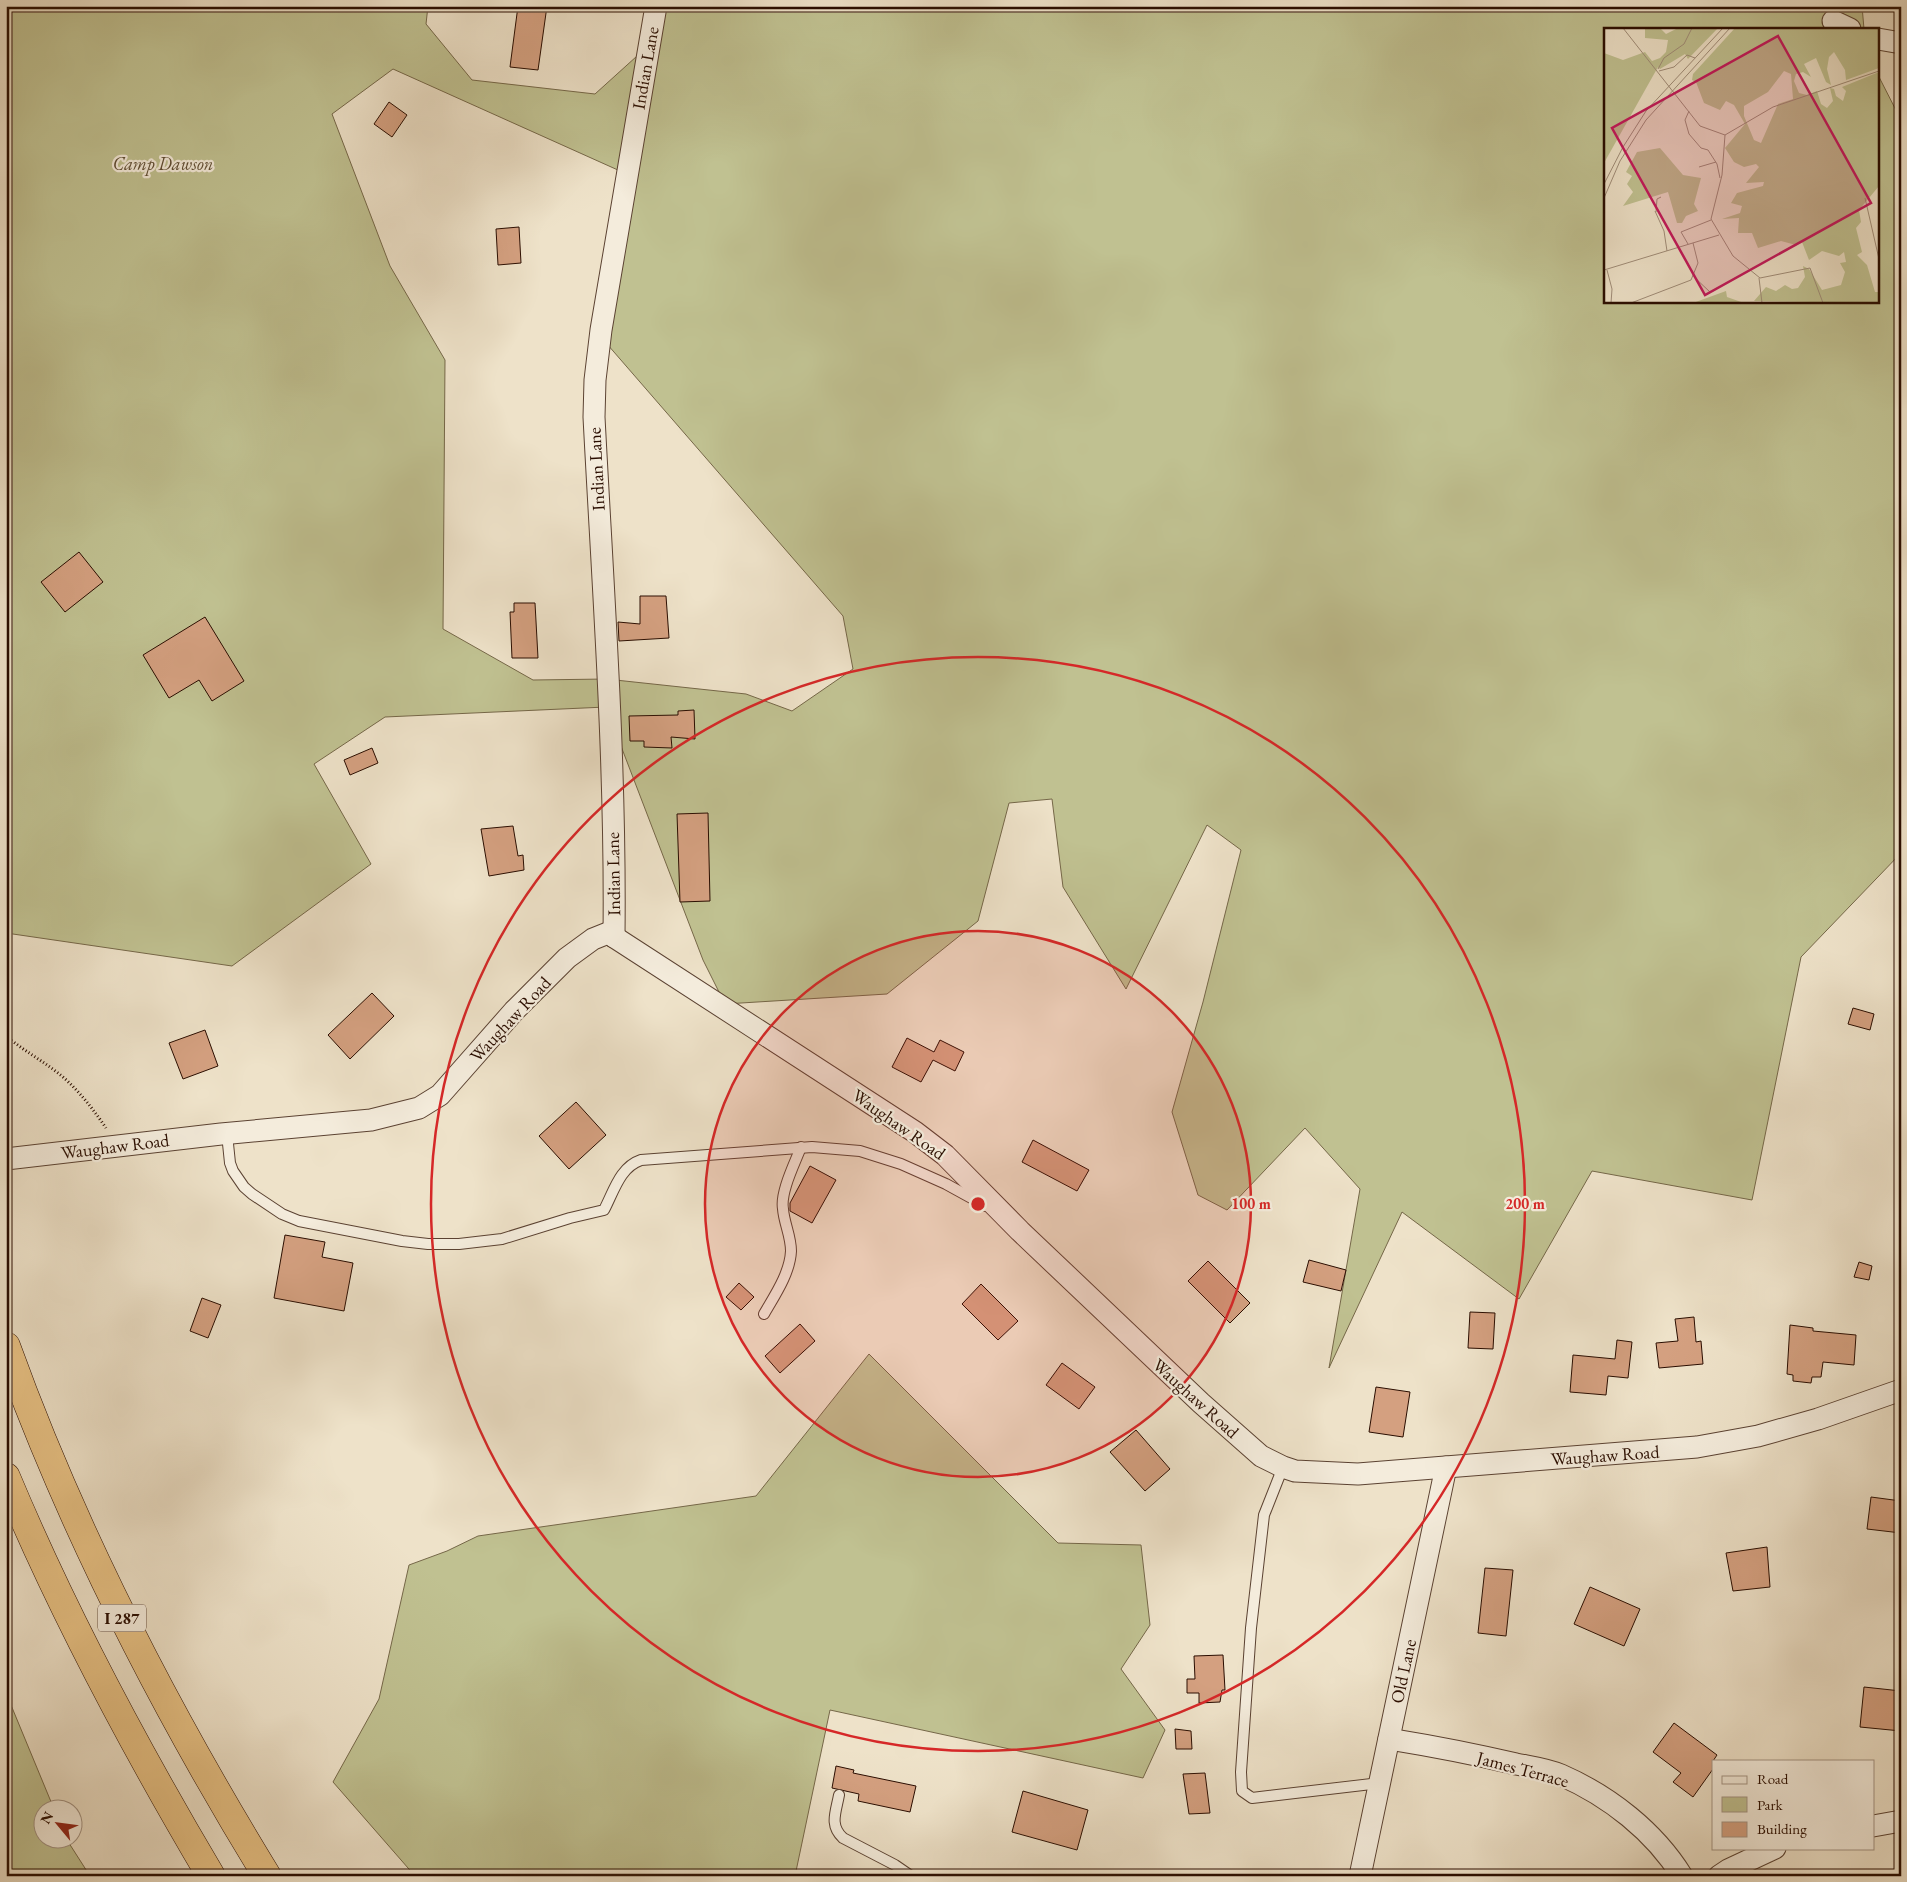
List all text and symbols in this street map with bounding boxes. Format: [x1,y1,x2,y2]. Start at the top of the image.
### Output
street label: Indian Lane [626,25,664,111]
inset map [1604,28,1880,302]
park label: Camp Dawson [113,152,213,176]
street label: Indian Lane [582,427,610,511]
street label: Indian Lane [601,832,625,916]
street label: Waughaw Road [464,971,556,1067]
street label: Waughaw Road [848,1083,951,1165]
street label: Waughaw Road [60,1128,171,1164]
text: 100 m [1231,1194,1271,1213]
text: 200 m [1505,1194,1545,1213]
centre of rings [969,1195,987,1213]
street label: Waughaw Road [1148,1353,1245,1444]
street label: Waughaw Road [1550,1440,1661,1470]
road number: I 287 [98,1605,146,1632]
street label: Old Lane [1385,1637,1421,1705]
street label: James Terrace [1473,1745,1571,1792]
legend [1712,1760,1874,1850]
text: Road [1757,1769,1789,1788]
text: Park [1757,1795,1784,1814]
north arrow [32,1800,82,1850]
text: N [36,1808,58,1827]
text: Building [1757,1819,1807,1838]

